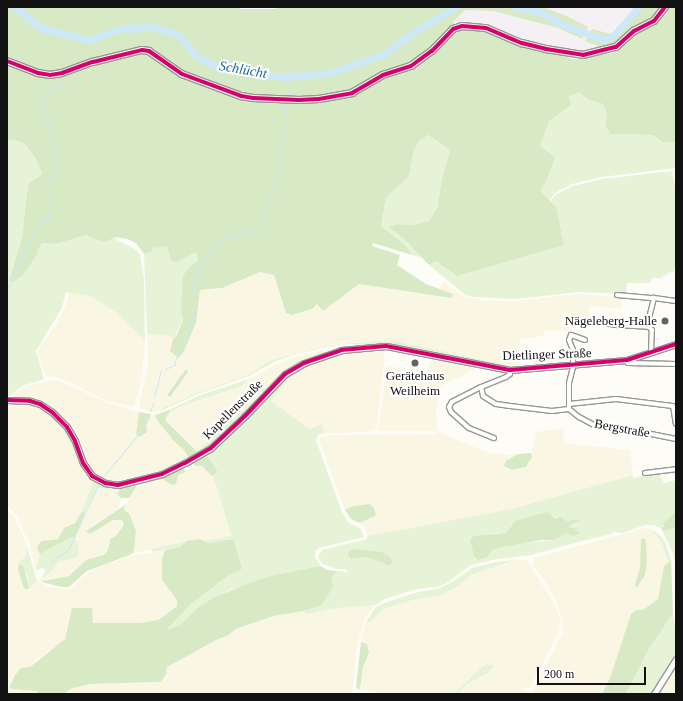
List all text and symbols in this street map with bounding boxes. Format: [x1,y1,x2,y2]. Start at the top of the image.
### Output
water label: Schlücht [218,58,268,82]
place label: Nägeleberg-Halle [565,313,657,329]
marker: Nägeleberg-Halle [660,316,670,326]
street label: Dietlinger Straße [502,346,592,364]
marker: Gerätehaus Weilheim [410,358,420,368]
place label: Gerätehaus Weilheim [386,369,444,400]
street label: Kapellenstraße [200,377,266,443]
street label: Bergstraße [593,416,651,442]
scale bar [539,659,648,685]
text: 200 m [544,667,574,681]

